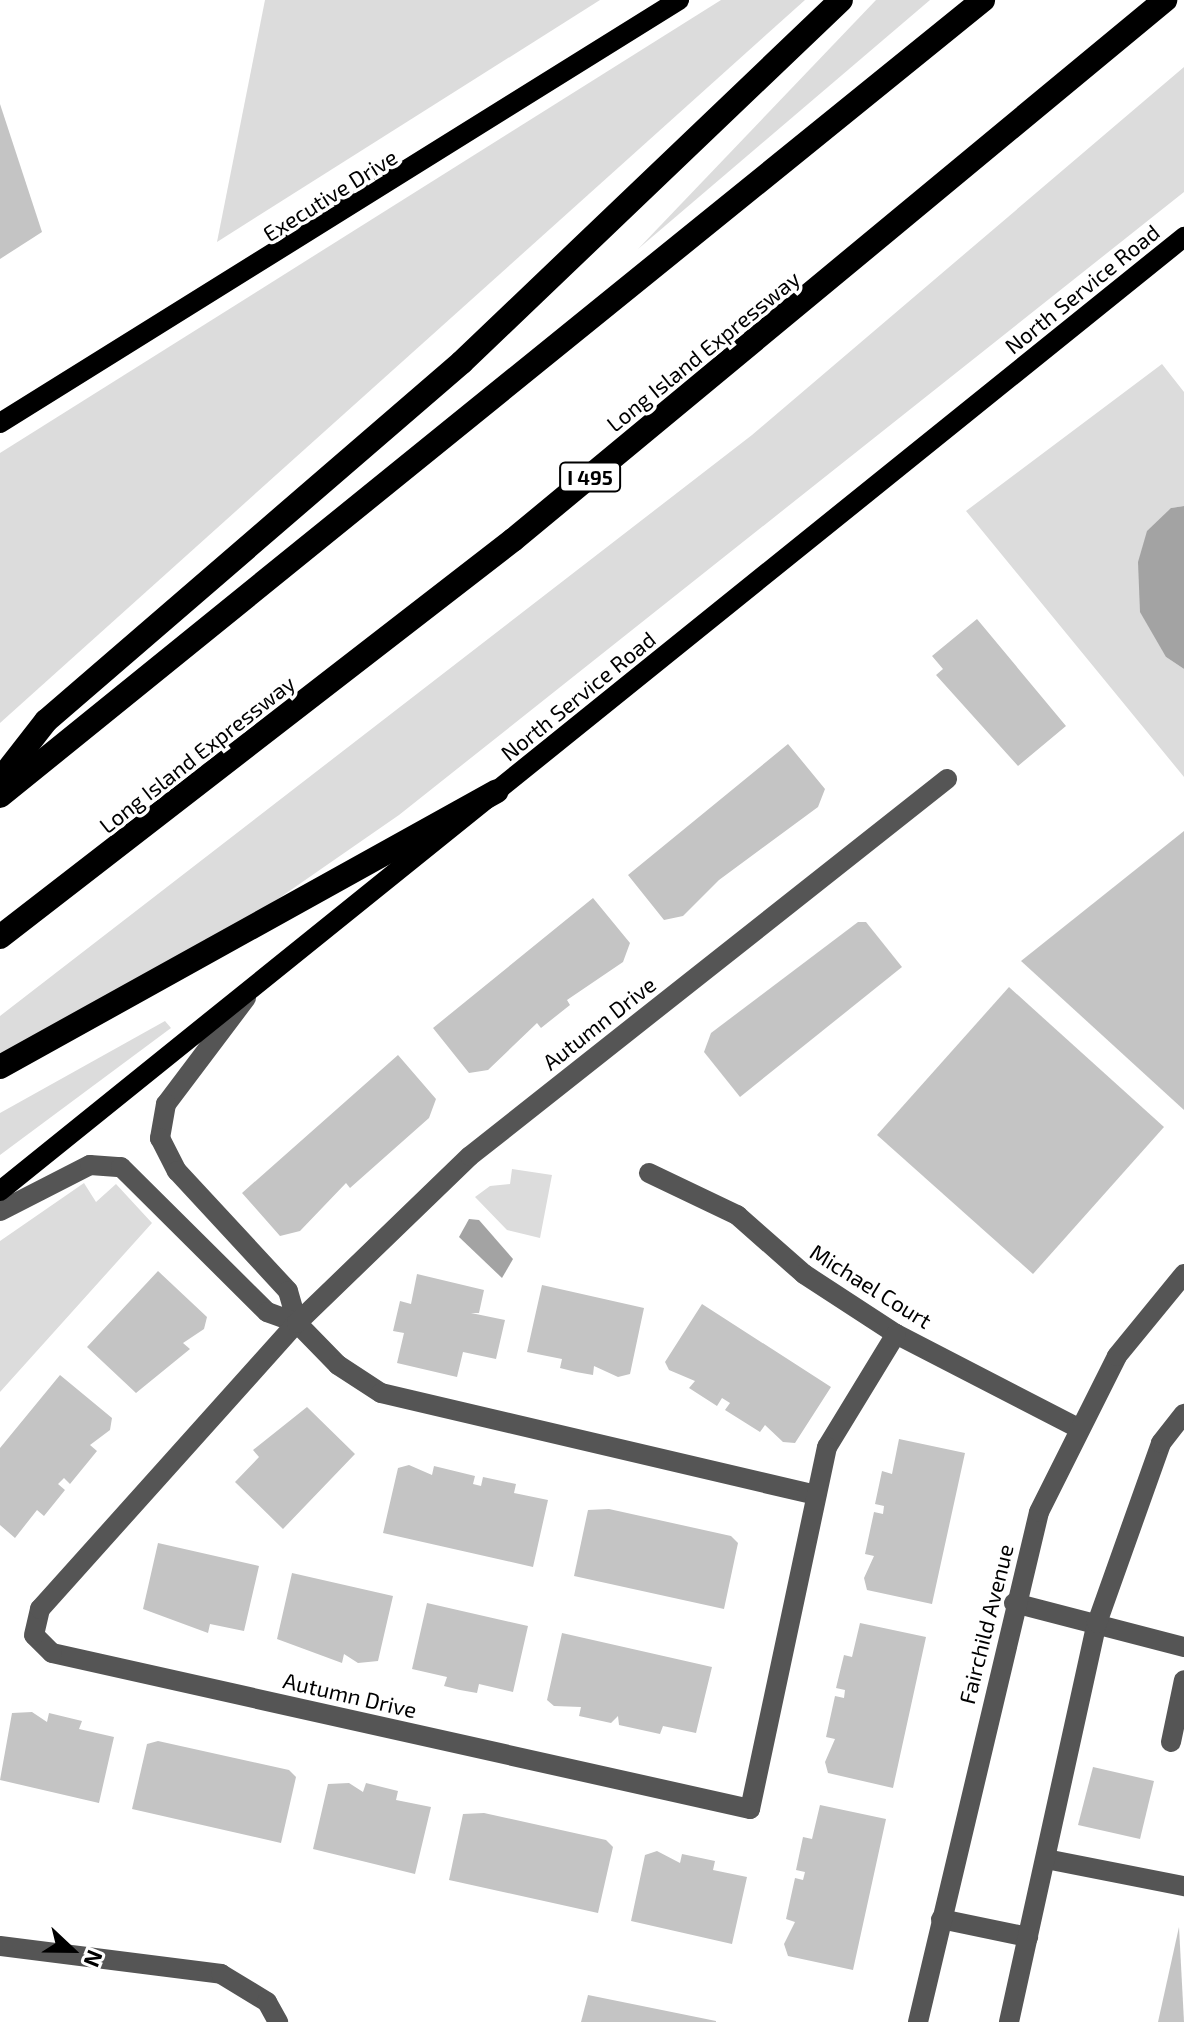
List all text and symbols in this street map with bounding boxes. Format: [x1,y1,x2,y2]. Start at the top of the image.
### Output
street label: Executive Drive [258,143,402,247]
street label: North Service Road [999,219,1165,359]
street label: Long Island Expressway [601,265,805,437]
road number: I 495 [558,461,622,493]
street label: North Service Road [495,626,661,766]
street label: Long Island Expressway [94,669,300,839]
street label: Autumn Drive [537,971,661,1075]
street label: Michael Court [805,1238,937,1334]
street label: Fairchild Avenue [953,1541,1019,1707]
street label: Autumn Drive [281,1667,419,1723]
north arrow [32,1910,112,1990]
text: N [79,1947,109,1971]

